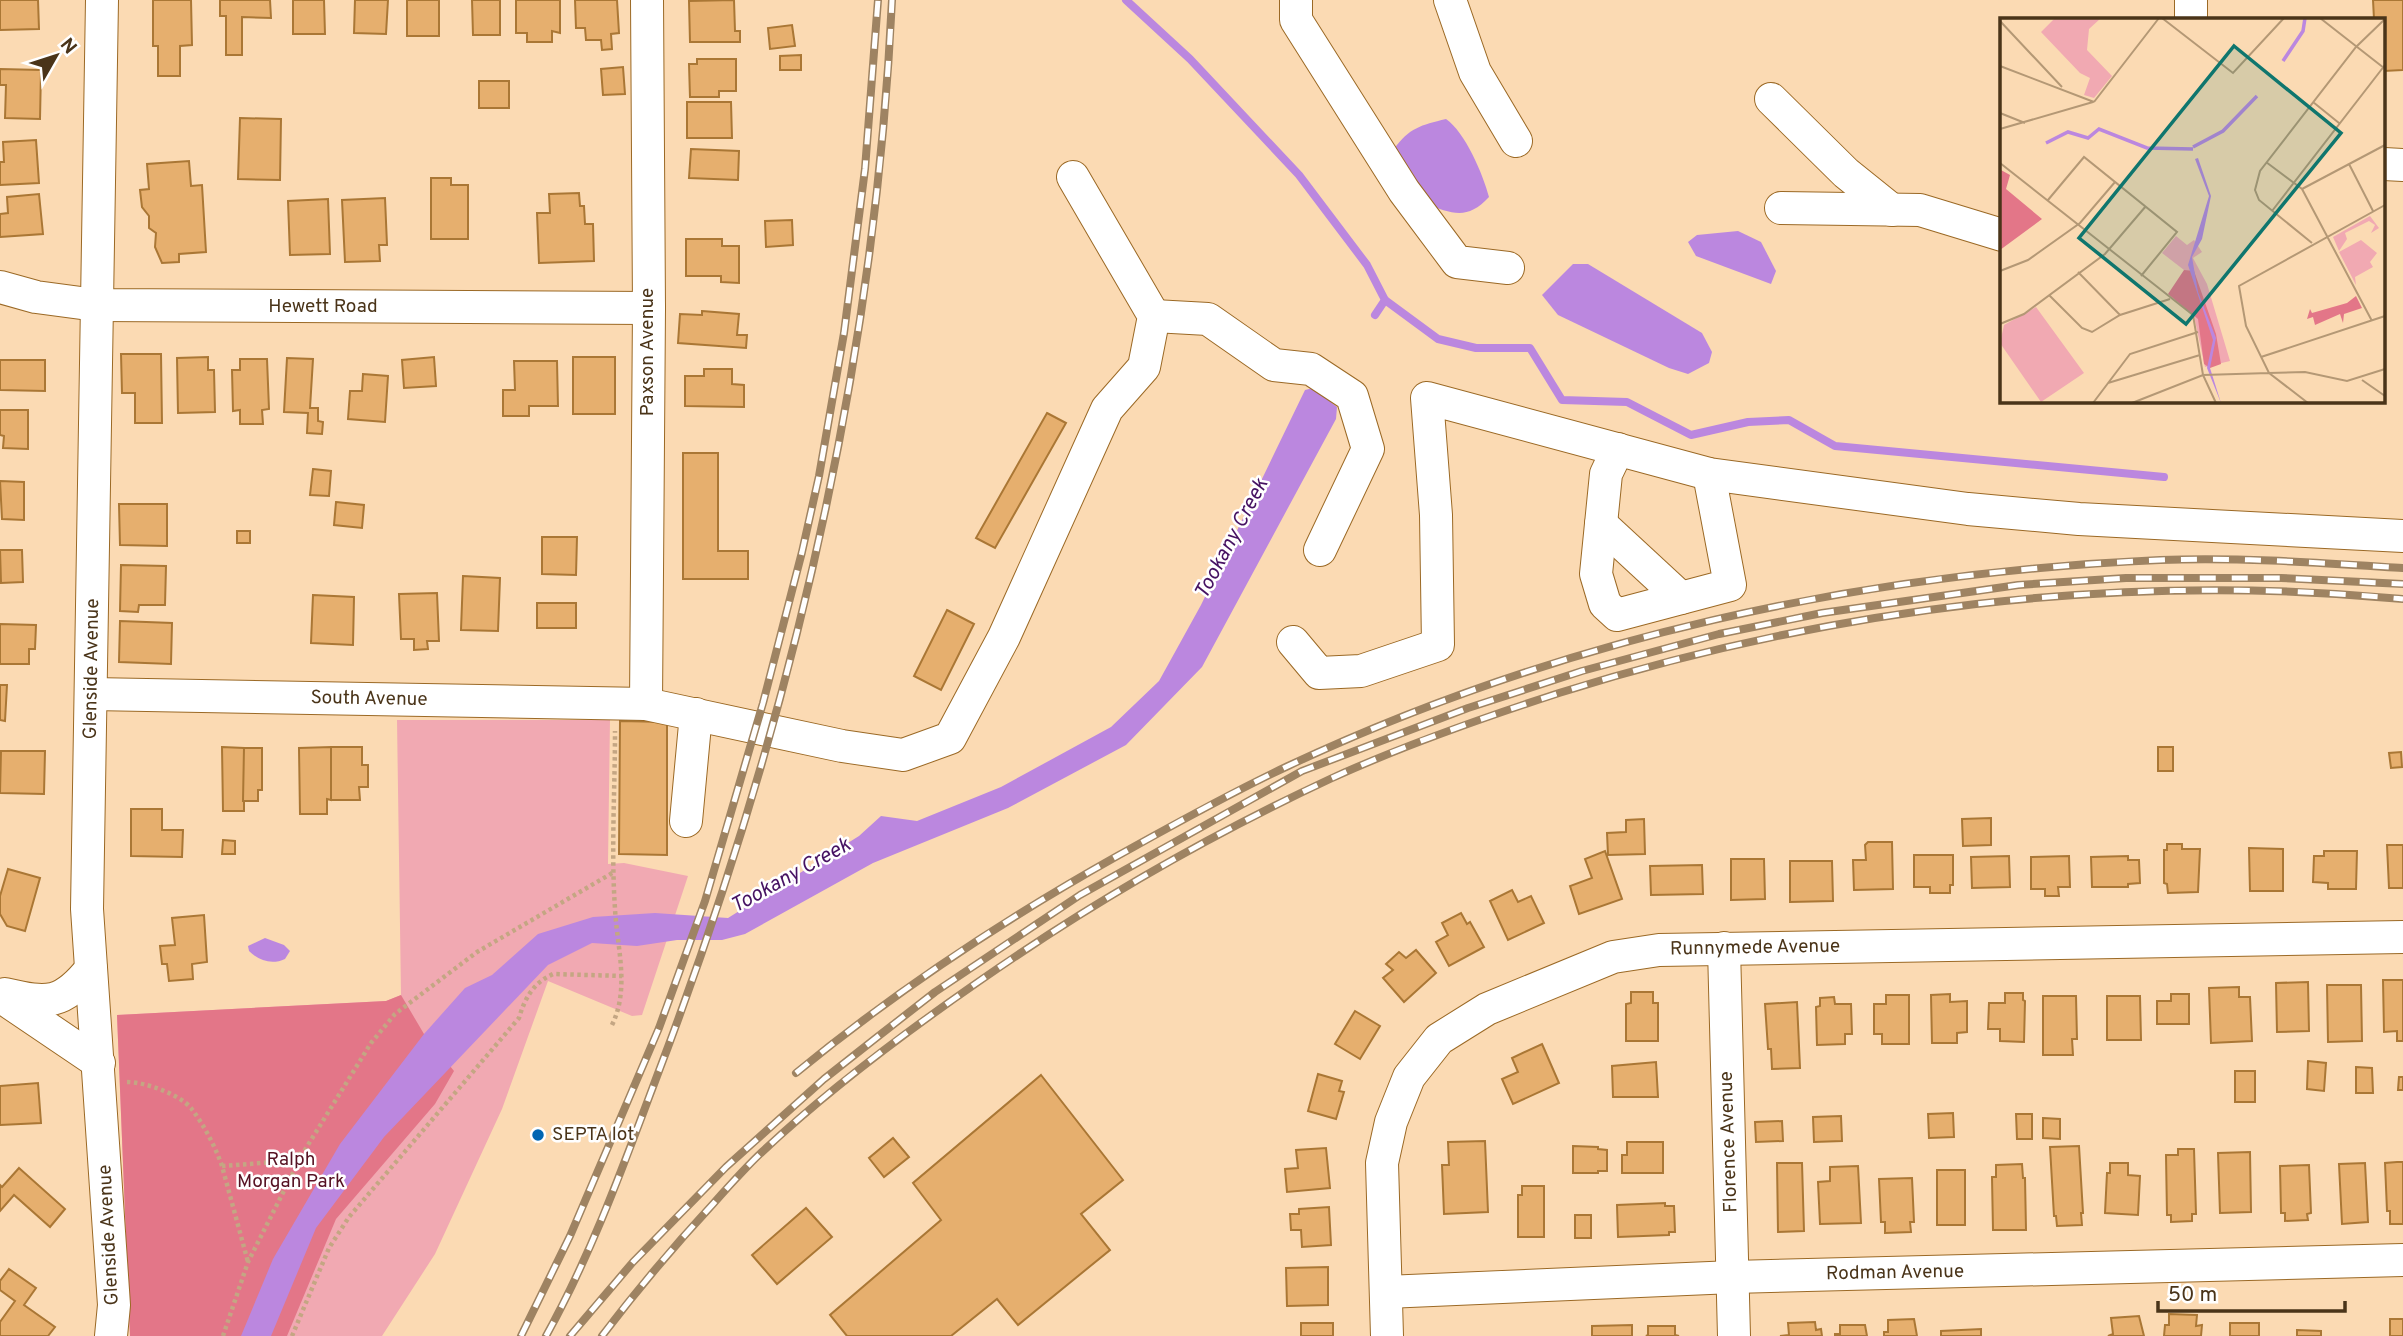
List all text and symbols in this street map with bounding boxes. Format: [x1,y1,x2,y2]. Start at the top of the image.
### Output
inset map [2000,18,2386,402]
north arrow [21,21,91,91]
text: N [54,34,81,59]
street label: Paxson Avenue [636,288,660,416]
street label: Hewett Road [268,295,378,319]
water label: Tookany Creek [1189,474,1275,604]
street label: Glenside Avenue [79,598,105,740]
street label: South Avenue [310,686,428,712]
water label: Tookany Creek [726,832,856,920]
street label: Runnymede Avenue [1670,935,1840,961]
street label: Florence Avenue [1715,1071,1743,1213]
place label: SEPTA lot [552,1123,634,1147]
marker: SEPTA lot [530,1127,546,1143]
park label: Ralph Morgan Park [237,1148,345,1194]
street label: Glenside Avenue [93,1164,125,1306]
street label: Rodman Avenue [1826,1260,1964,1286]
scale bar [2158,1270,2345,1314]
text: 50 m [2168,1282,2217,1309]

